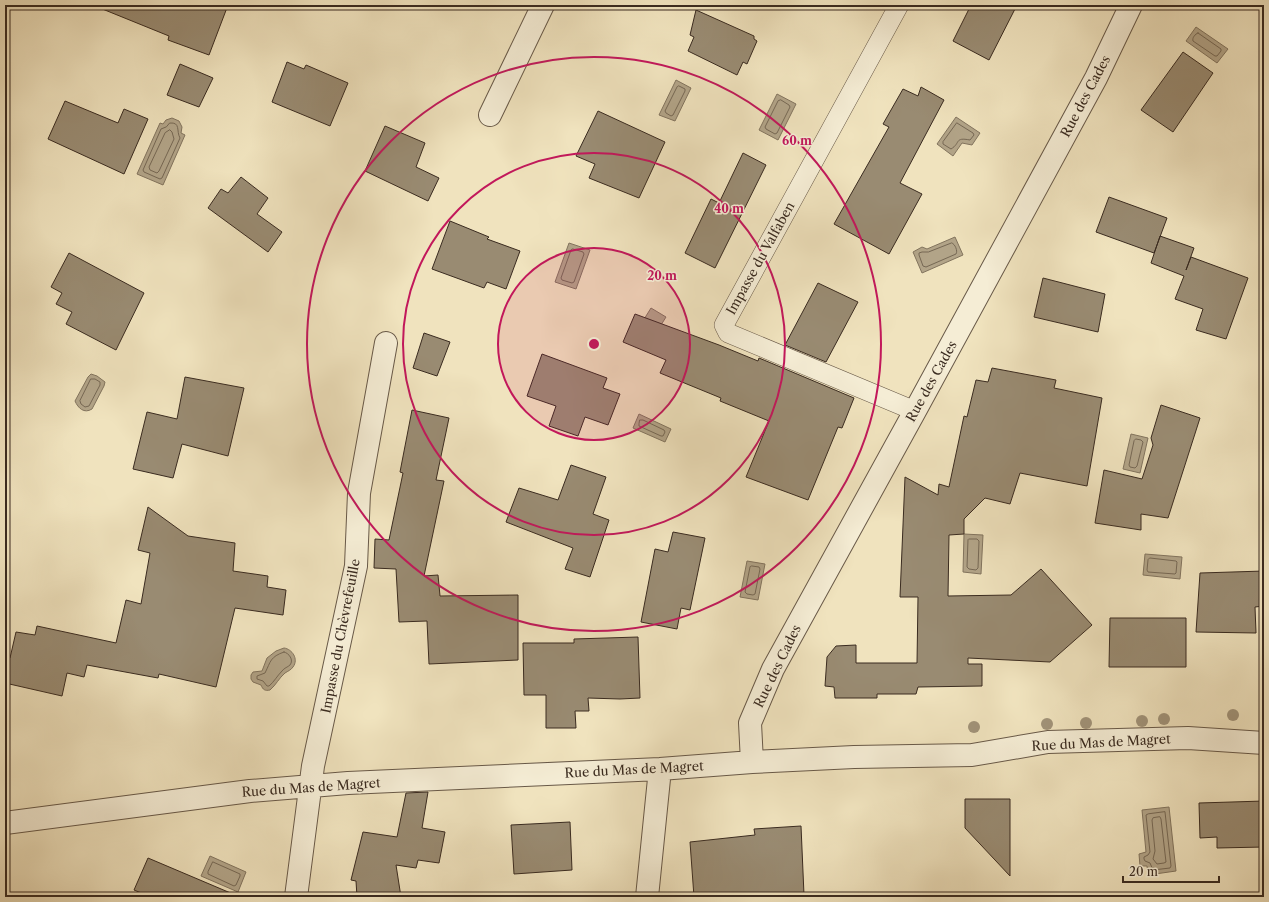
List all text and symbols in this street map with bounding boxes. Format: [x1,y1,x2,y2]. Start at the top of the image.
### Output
street label: Rue des Cades [1057,52,1113,140]
text: 60 m [782,133,812,148]
street label: Impasse du Valfaben [722,199,798,317]
text: 40 m [714,201,744,216]
text: 20 m [647,268,677,283]
centre of rings [587,337,601,351]
street label: Rue des Cades [902,337,960,424]
street label: Impasse du Chèvrefeuille [317,557,363,715]
street label: Rue des Cades [750,622,804,710]
street label: Rue du Mas de Magret [1031,730,1171,754]
street label: Rue du Mas de Magret [564,757,704,781]
street label: Rue du Mas de Magret [241,774,381,800]
scale bar [1123,858,1219,884]
text: 20 m [1129,864,1158,879]

